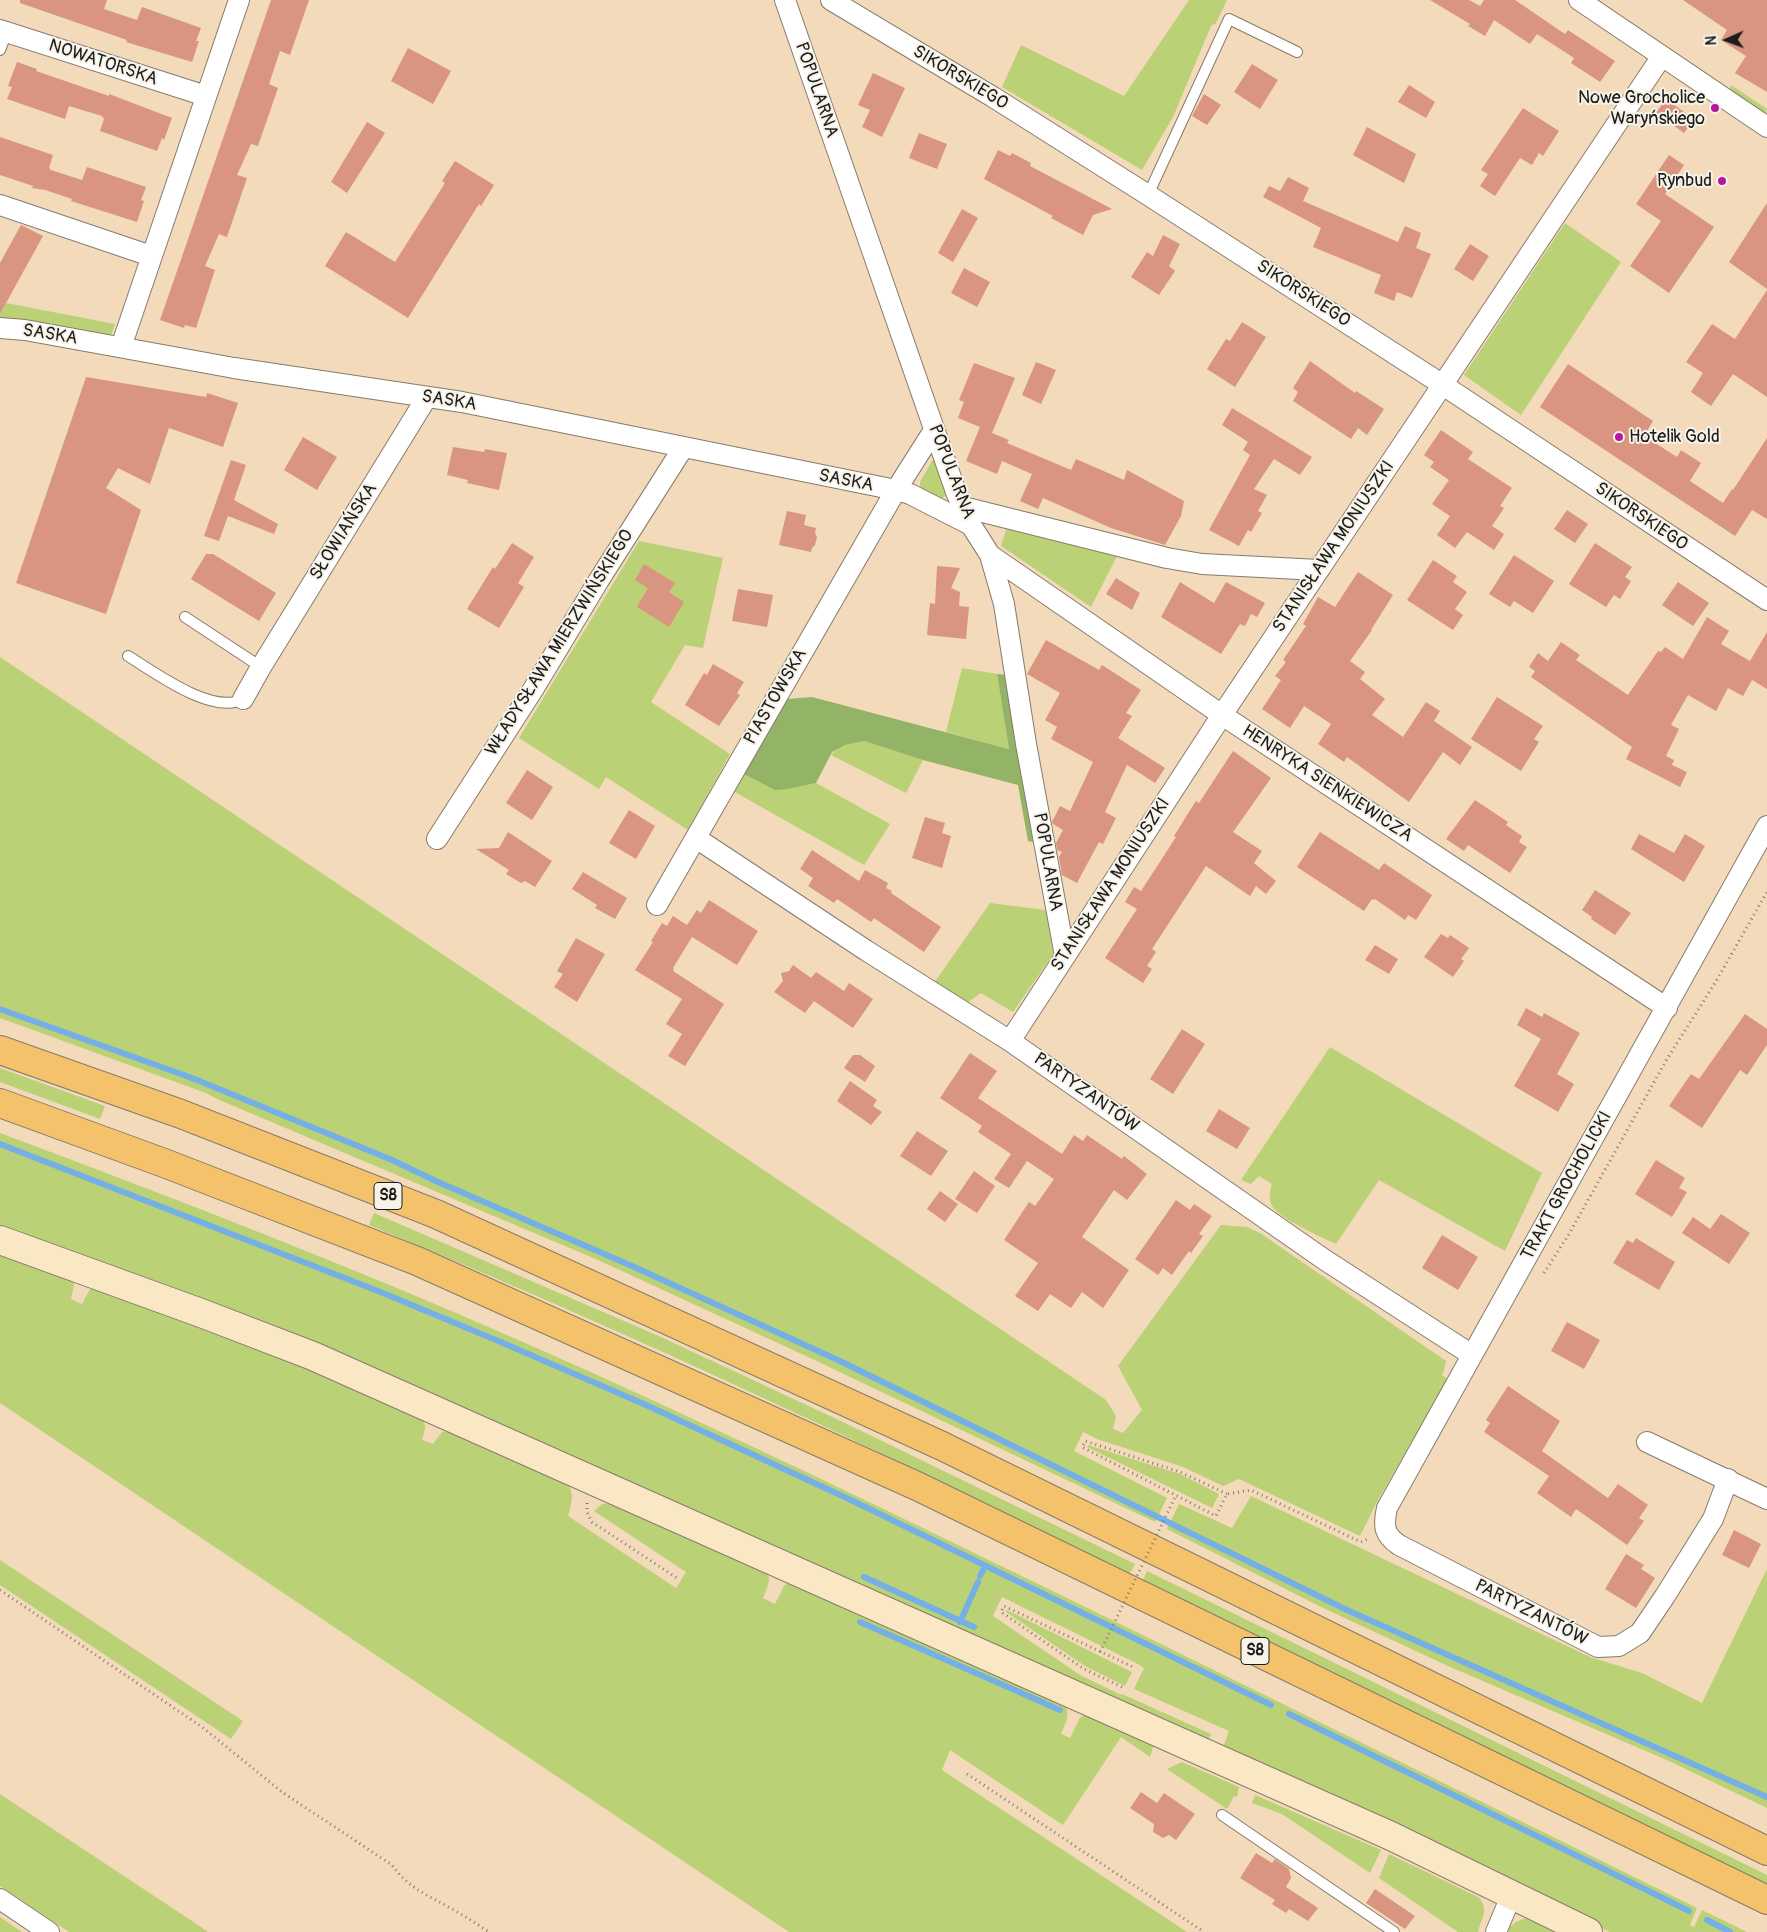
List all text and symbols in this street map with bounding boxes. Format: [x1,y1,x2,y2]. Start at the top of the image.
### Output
north arrow [1702,15,1752,65]
street label: NOWATORSKA [46,35,160,91]
text: N [1703,36,1720,46]
street label: POPULARNA [790,40,842,140]
street label: SIKORSKIEGO [908,41,1012,115]
place label: Nowe Grocholice Waryńskiego [1578,87,1705,130]
marker: Nowe Grocholice Waryńskiego [1709,102,1721,114]
place label: Rynbud [1657,170,1712,192]
marker: Rynbud [1716,175,1728,187]
street label: SIKORSKIEGO [1252,256,1354,332]
street label: SASKA [21,320,79,350]
street label: SASKA [420,386,478,416]
street label: POPULARNA [923,422,979,522]
place label: Hotelik Gold [1629,426,1720,448]
marker: Hotelik Gold [1613,431,1625,443]
street label: STANISŁAWA MONIUSZKI [1268,457,1400,637]
street label: SASKA [817,465,875,497]
street label: SIKORSKIEGO [1590,478,1692,556]
street label: SŁOWIAŃSKA [306,480,382,584]
street label: WŁADYSŁAWA MIERZWIŃSKIEGO [481,526,639,760]
street label: PIASTOWSKA [740,645,812,749]
street label: HENRYKA SIENKIEWICZA [1238,721,1416,847]
street label: STANISŁAWA MONIUSZKI [1047,794,1175,976]
street label: POPULARNA [1028,811,1066,913]
street label: PARTYZANTÓW [1029,1049,1143,1137]
street label: TRAKT GROCHOLICKI [1517,1108,1617,1264]
road number: S8 [374,1182,402,1210]
street label: PARTYZANTÓW [1471,1575,1591,1651]
road number: S8 [1241,1638,1269,1664]

